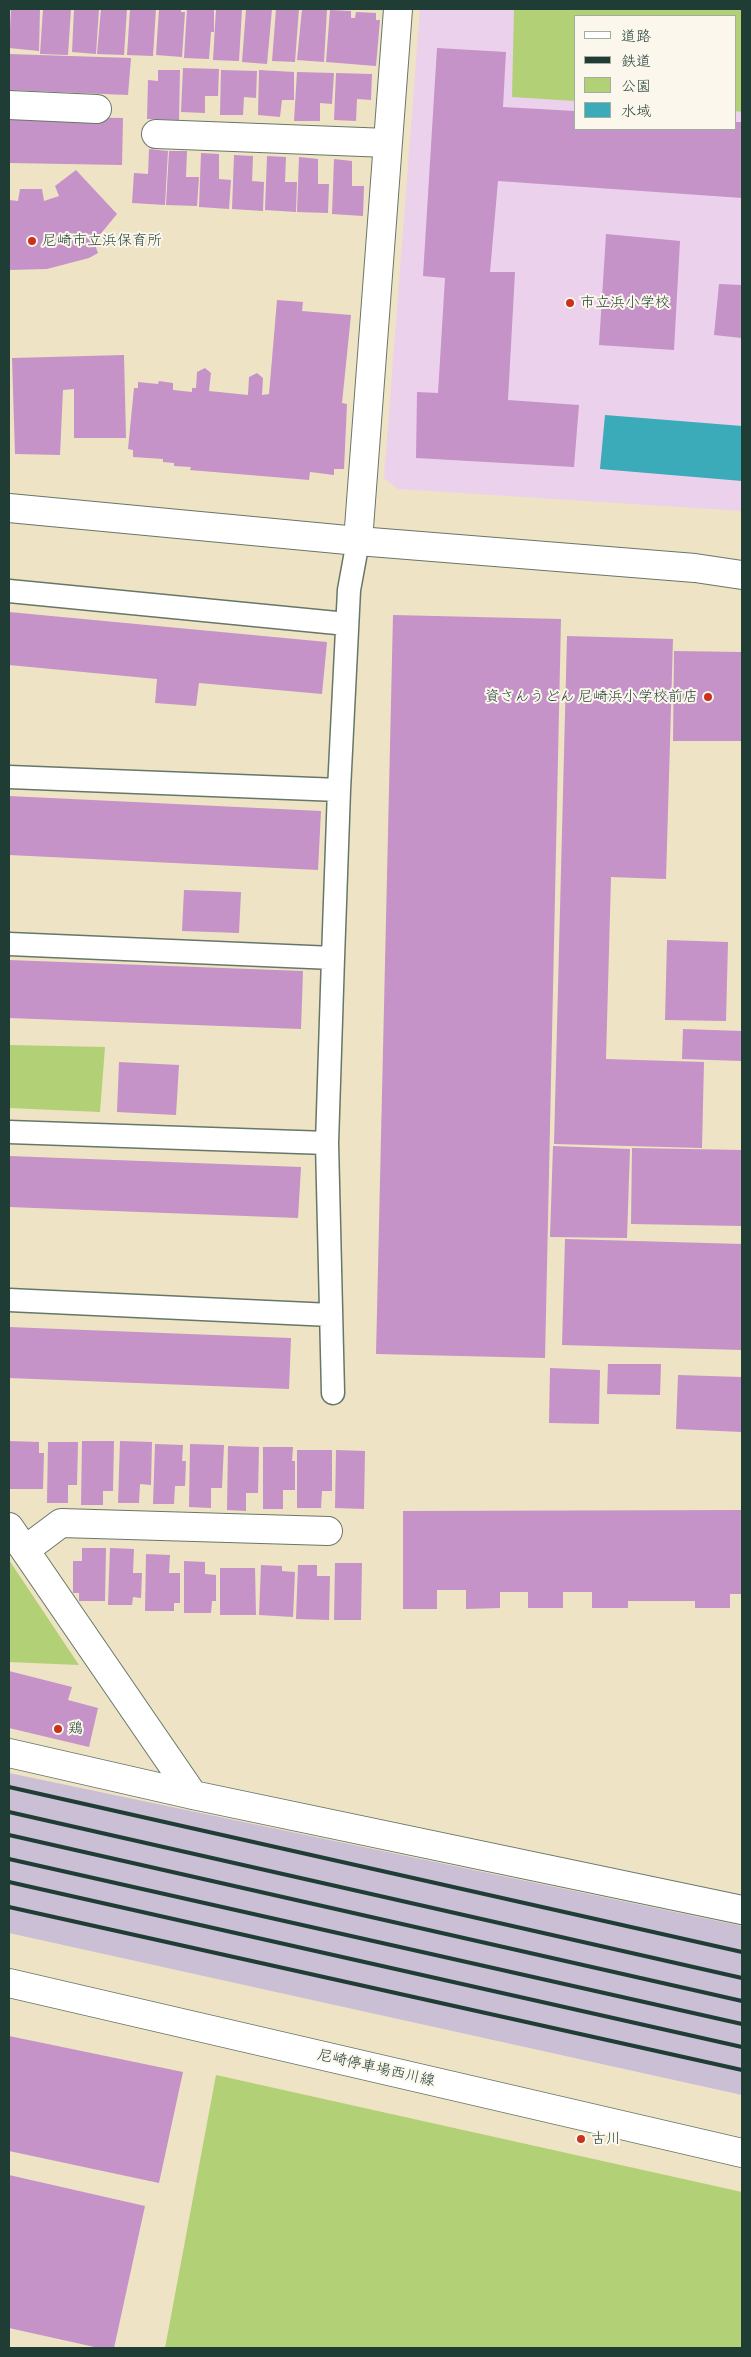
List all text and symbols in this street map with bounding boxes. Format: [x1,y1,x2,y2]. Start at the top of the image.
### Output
legend [574,15,736,130]
text: 道路 [621,26,651,45]
text: 鉄道 [621,51,651,70]
text: 公園 [621,76,651,95]
text: 水域 [621,101,651,120]
place label: 尼崎市立浜保育所 [42,232,162,250]
marker: 尼崎市立浜保育所 [26,235,38,247]
place label: 市立浜小学校 [580,294,670,312]
marker: 市立浜小学校 [564,297,576,309]
place label: 資さんうどん 尼崎浜小学校前店 [484,688,698,706]
marker: 資さんうどん 尼崎浜小学校前店 [702,691,714,703]
place label: 鶏 [68,1720,83,1738]
marker: 鶏 [52,1723,64,1735]
street label: 尼崎停車場西川線 [316,2046,436,2090]
place label: 古川 [591,2130,621,2148]
marker: 古川 [575,2133,587,2145]

